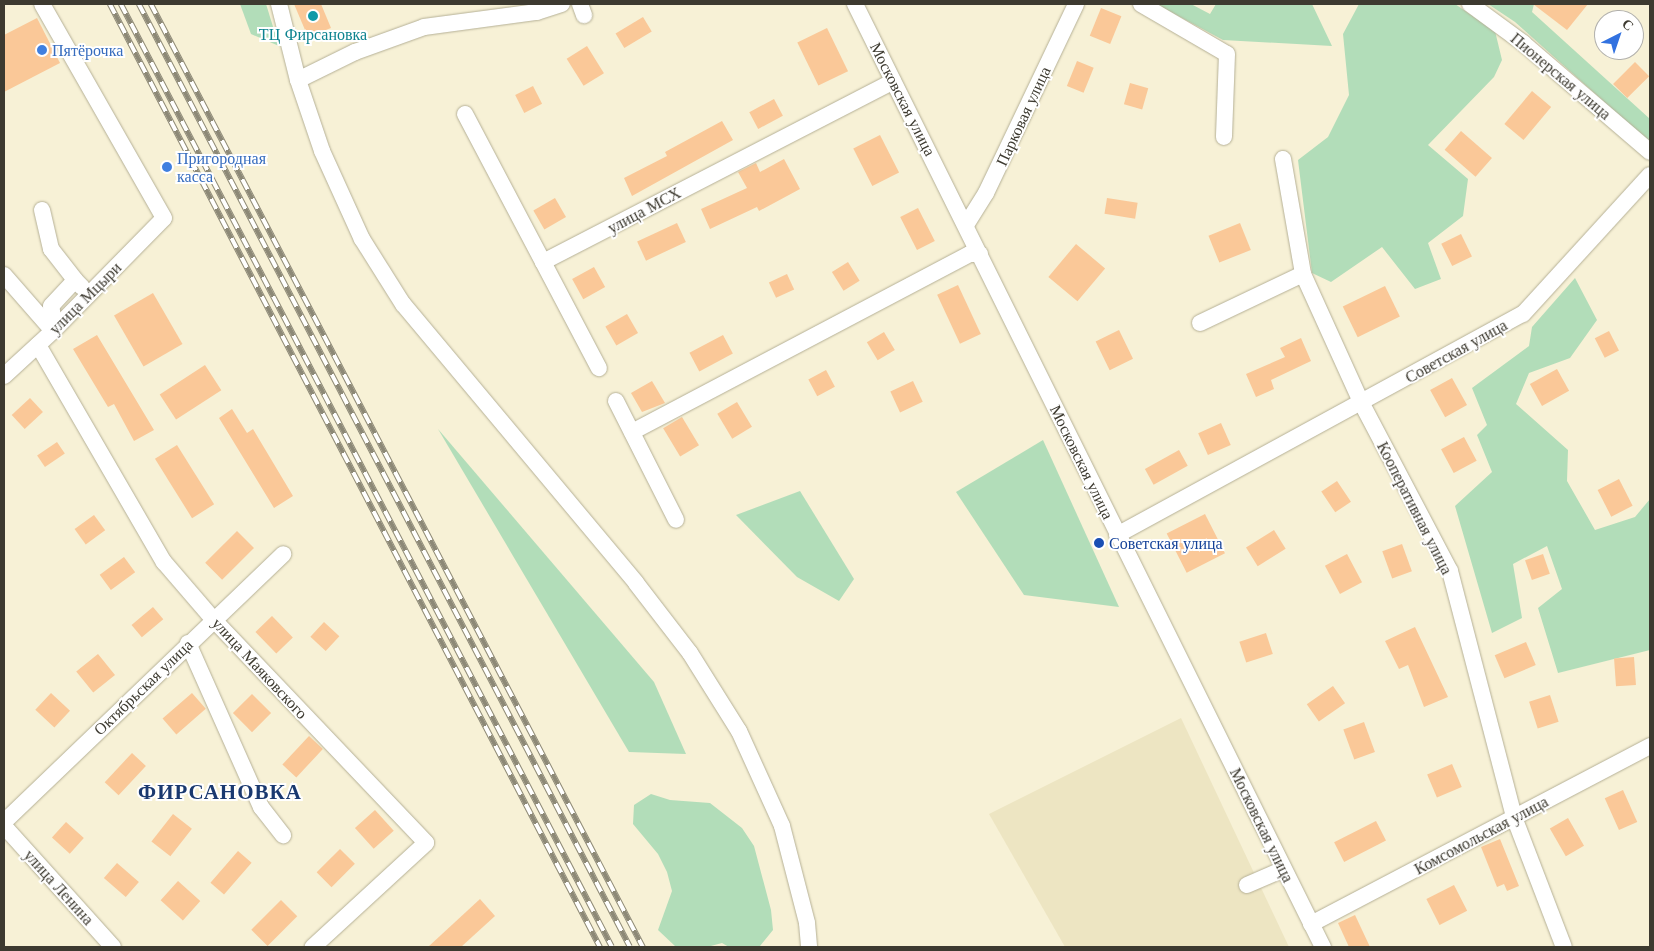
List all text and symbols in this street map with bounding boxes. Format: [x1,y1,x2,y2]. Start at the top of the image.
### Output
marker: ТЦ Фирсановка [307,10,319,22]
north arrow [1594,10,1644,60]
text: С [1618,14,1638,35]
place label: ТЦ Фирсановка [259,24,367,44]
street label: Пионерская улица [1507,28,1615,124]
street label: Московская улица [866,39,940,159]
place label: Пятёрочка [52,40,123,60]
marker: Пятёрочка [36,44,48,56]
street label: Парковая улица [992,63,1054,169]
place label: Пригородная касса [177,148,266,186]
marker: Пригородная касса [161,161,173,173]
street label: улица МСХ [604,183,684,237]
street label: улица Мцыри [45,258,125,338]
street label: Советская улица [1402,315,1510,387]
street label: Московская улица [1046,402,1118,522]
street label: Кооперативная улица [1373,438,1457,578]
place label: Советская улица [1109,533,1223,553]
marker: Советская улица [1093,537,1105,549]
street label: улица Маяковского [208,613,312,723]
street label: Октябрьская улица [90,635,196,739]
street label: Московская улица [1226,765,1298,885]
district label: ФИРСАНОВКА [137,779,303,805]
street label: Комсомольская улица [1411,792,1551,878]
street label: улица Ленина [20,845,98,929]

